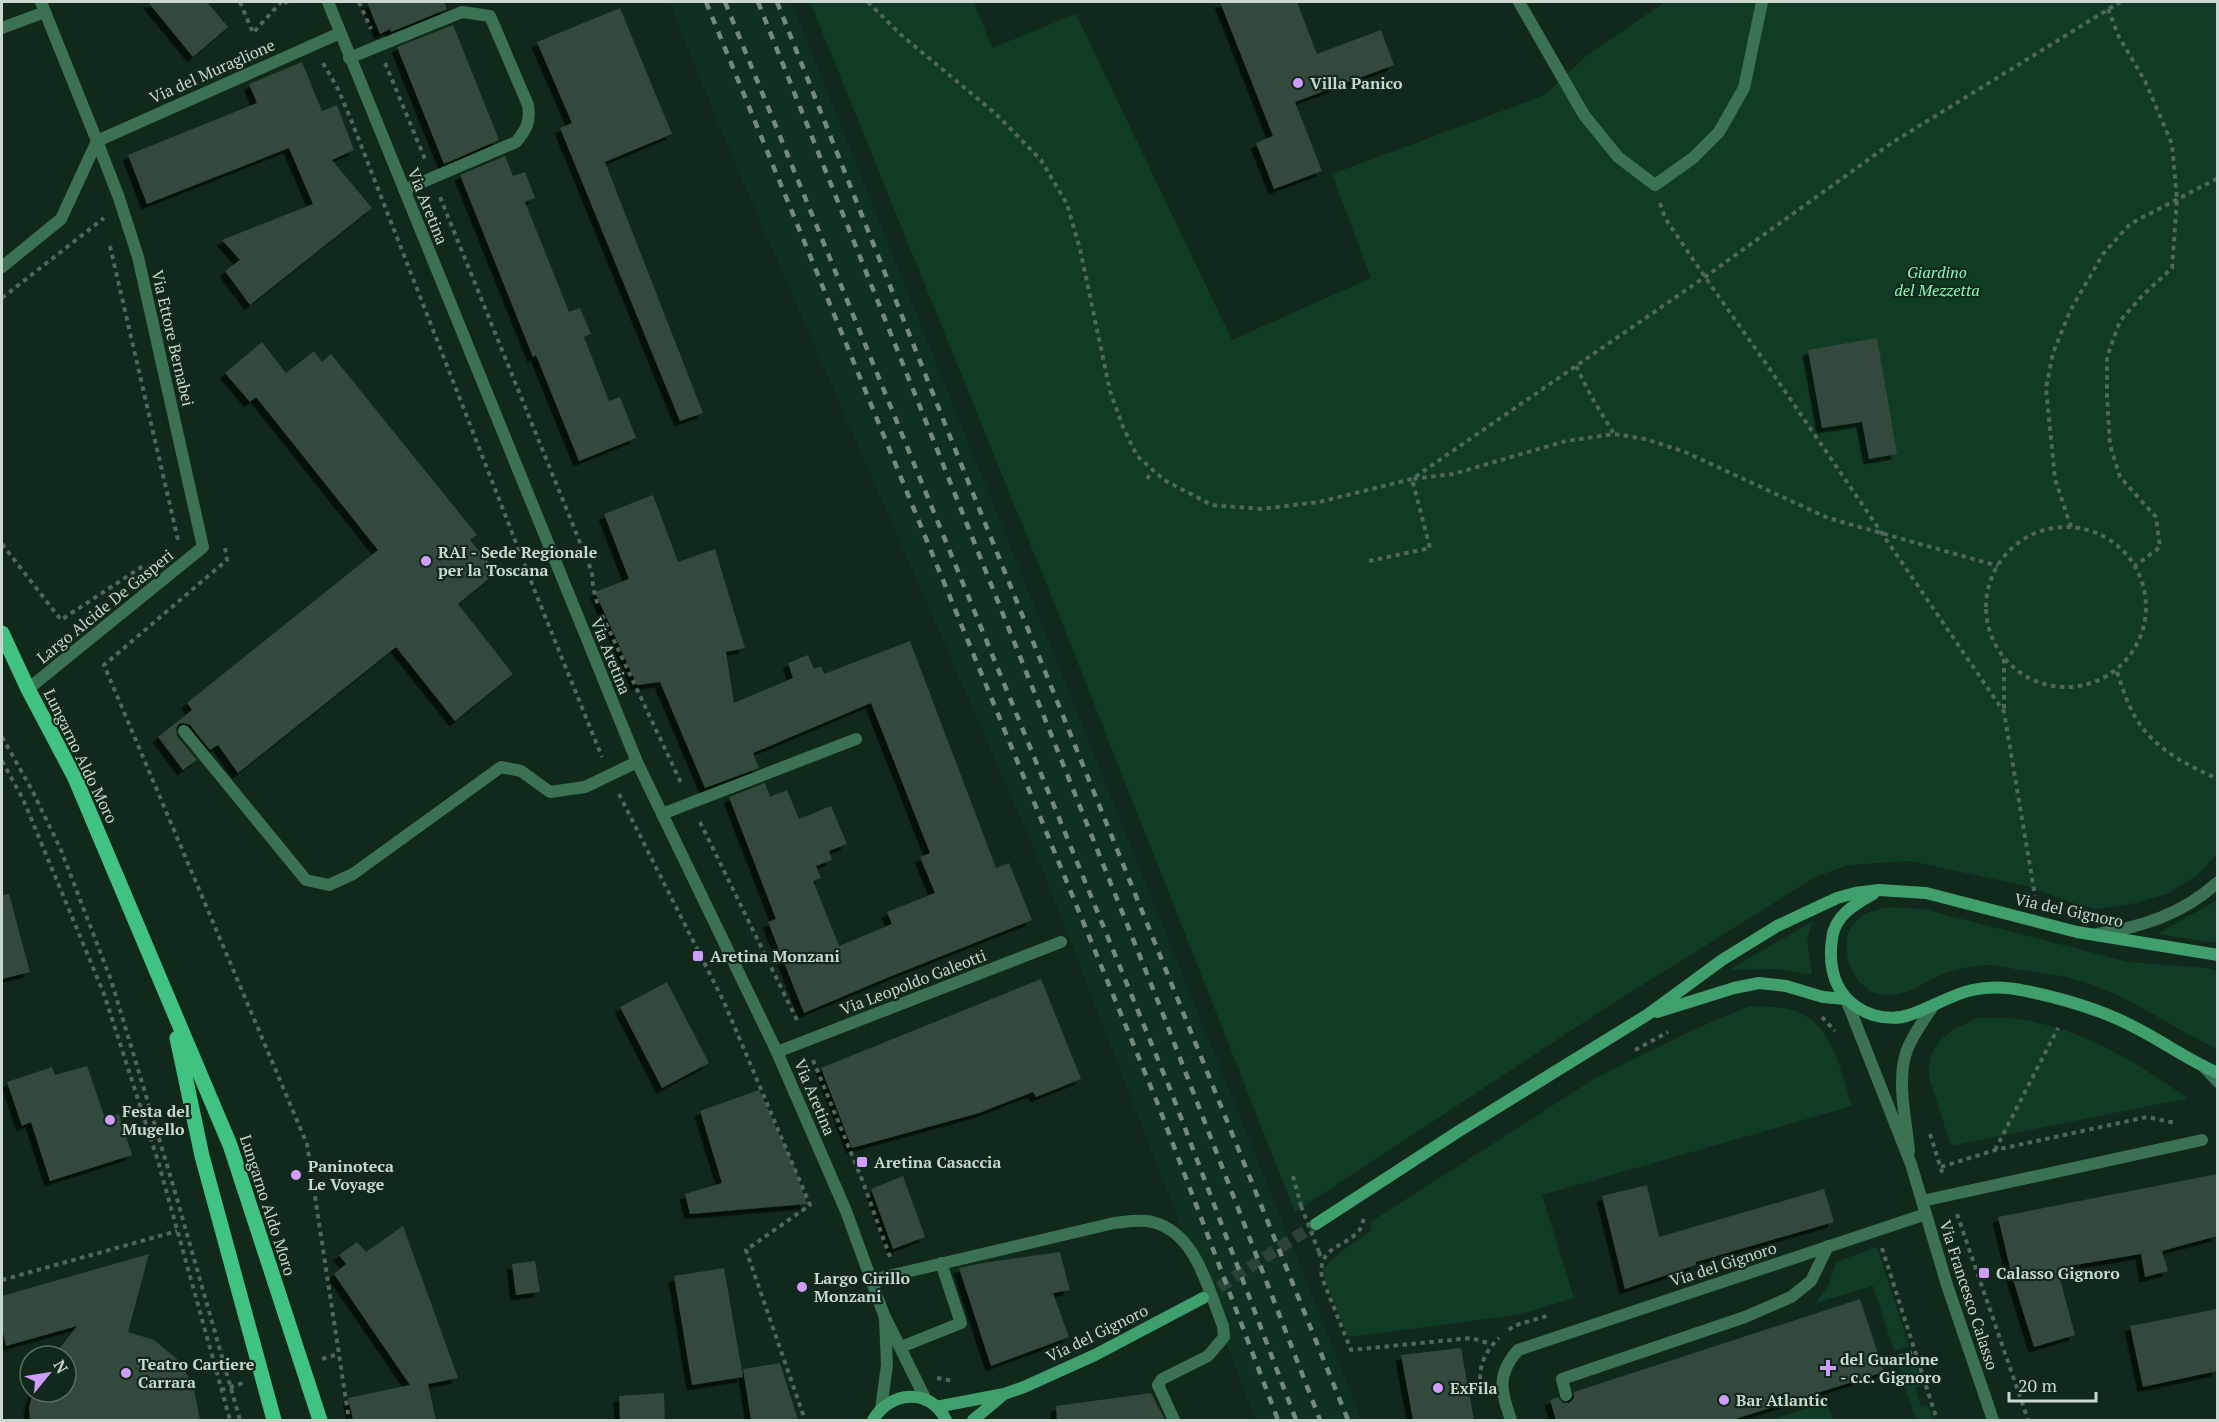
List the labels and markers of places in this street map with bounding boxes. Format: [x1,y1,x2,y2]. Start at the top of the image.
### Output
place label: Villa Panico [1310,72,1403,94]
marker: Villa Panico [1291,76,1305,90]
place label: RAI - Sede Regionale per la Toscana [438,541,598,581]
marker: RAI - Sede Regionale per la Toscana [419,554,433,568]
place label: Aretina Monzani [710,945,840,967]
marker: Aretina Monzani [691,949,705,963]
place label: Festa del Mugello [122,1100,190,1140]
marker: Festa del Mugello [103,1113,117,1127]
place label: Aretina Casaccia [874,1151,1001,1173]
place label: Paninoteca Le Voyage [308,1155,394,1195]
marker: Aretina Casaccia [855,1155,869,1169]
marker: Paninoteca Le Voyage [289,1168,303,1182]
place label: Calasso Gignoro [1996,1262,2120,1284]
marker: Calasso Gignoro [1977,1266,1991,1280]
place label: Largo Cirillo Monzani [814,1267,911,1307]
marker: Largo Cirillo Monzani [795,1280,809,1294]
place label: del Guarlone - c.c. Gignoro [1840,1348,1941,1388]
place label: Teatro Cartiere Carrara [138,1353,255,1393]
marker: del Guarlone - c.c. Gignoro [1821,1361,1835,1375]
marker: Teatro Cartiere Carrara [119,1366,133,1380]
place label: ExFila [1450,1377,1497,1399]
marker: ExFila [1431,1381,1445,1395]
place label: Bar Atlantic [1736,1389,1828,1411]
marker: Bar Atlantic [1717,1393,1731,1407]

